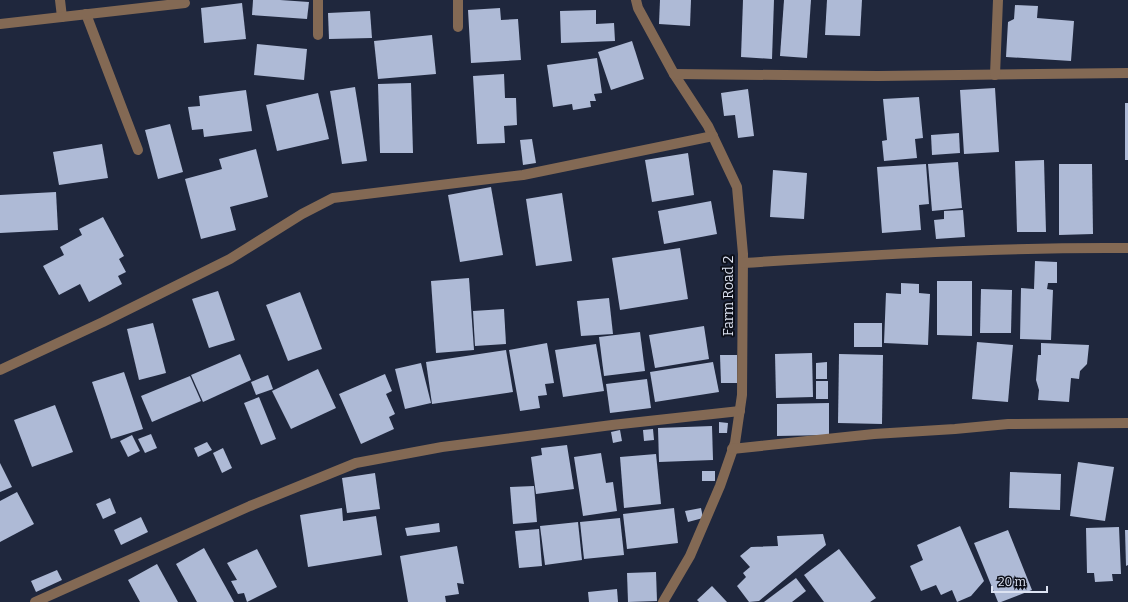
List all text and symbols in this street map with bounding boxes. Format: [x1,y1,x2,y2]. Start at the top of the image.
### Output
street label: Farm Road 2 [720,256,737,336]
scale bar [992,568,1047,594]
text: 20 m [998,575,1027,589]

